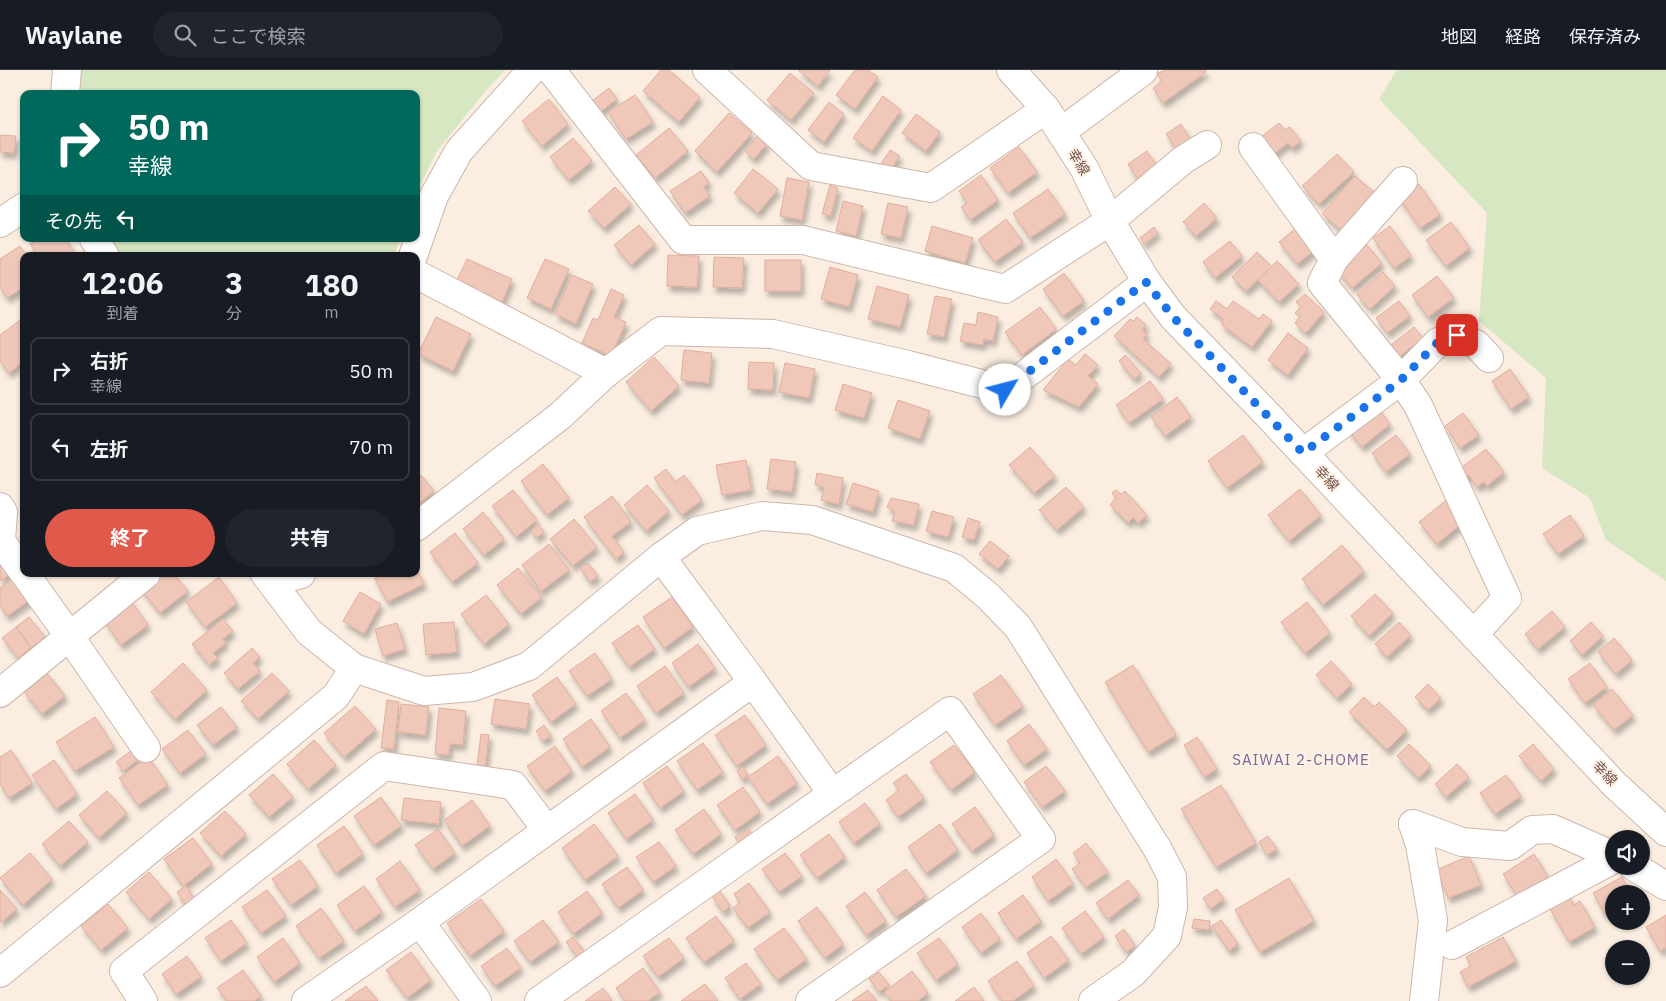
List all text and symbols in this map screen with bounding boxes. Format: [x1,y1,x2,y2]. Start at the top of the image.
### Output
search box [153,12,503,57]
text: Waylane [25,19,123,51]
icon: search [171,21,199,49]
text: ここで検索 [211,24,306,48]
text: 地図 [1441,25,1477,48]
text: 経路 [1505,25,1541,48]
text: 保存済み [1569,25,1641,48]
text: 50 m [128,104,210,150]
icon: right [45,110,110,175]
street label: 幸線 [1064,145,1094,179]
text: 幸線 [128,151,172,180]
icon: left [112,205,140,233]
text: その先 [45,209,102,233]
text: 12:06 [82,263,163,302]
text: 3 [225,263,243,302]
text: 180 [304,265,358,304]
text: m [324,302,338,322]
text: 到着 [106,303,138,323]
text: 分 [226,303,242,323]
pin [1436,314,1478,356]
icon: arrive [1443,321,1471,349]
text: 右折 [90,349,128,373]
icon: right [47,357,75,385]
text: 50 m [349,359,393,383]
position arrow [978,363,1030,415]
text: 幸線 [90,376,122,396]
icon: left [47,433,75,461]
text: 70 m [349,435,393,459]
text: 左折 [90,437,128,461]
street label: 幸線 [1311,462,1343,494]
button: 終了 [45,509,215,567]
button: 共有 [225,509,395,567]
district label: SAIWAI 2-CHOME [1232,750,1370,769]
street label: 幸線 [1589,757,1621,789]
map controls [1605,830,1650,985]
button: sound [1605,830,1650,875]
button: + [1605,885,1650,930]
button: − [1605,940,1650,985]

